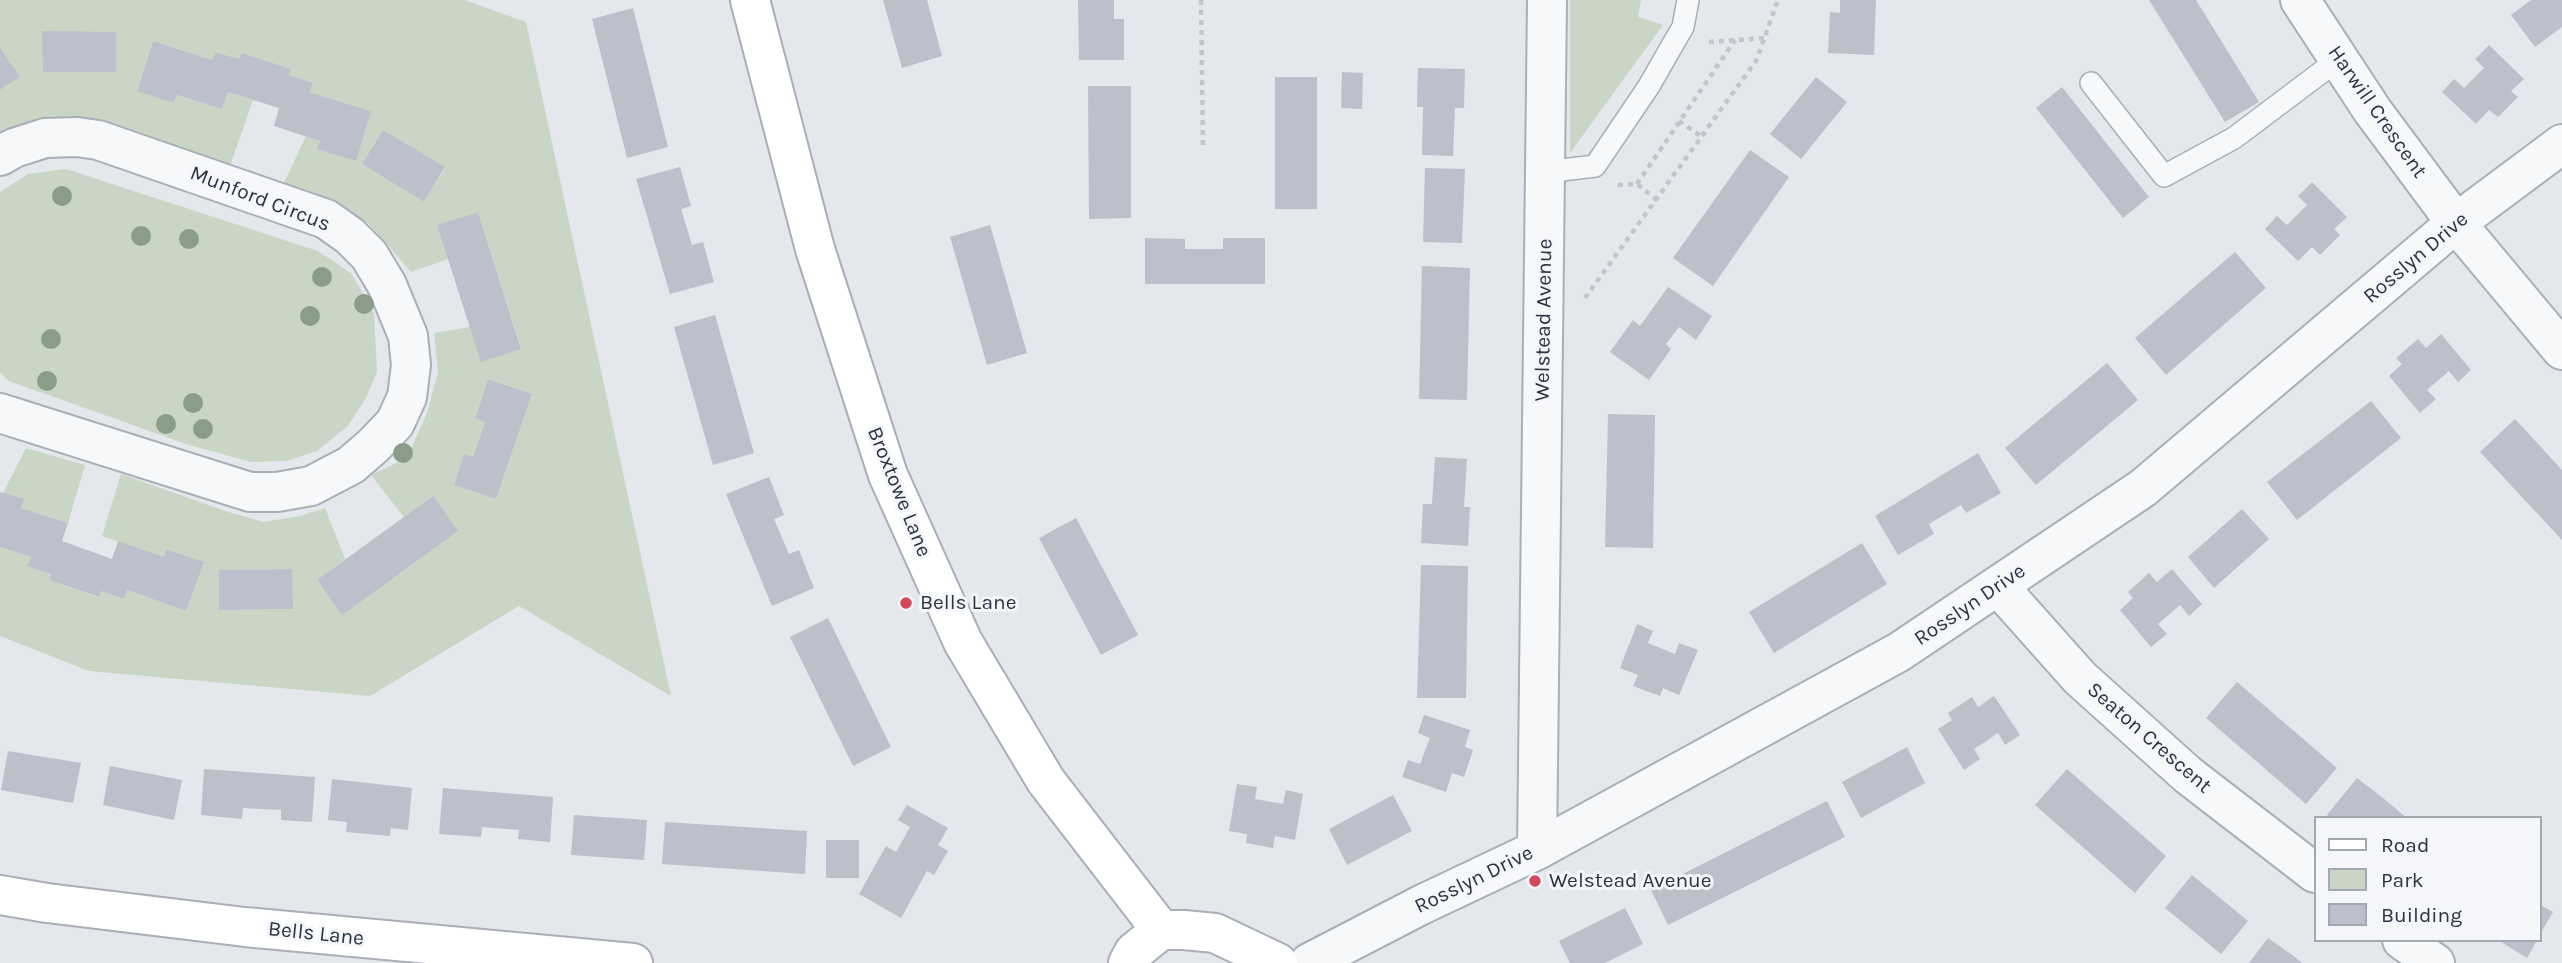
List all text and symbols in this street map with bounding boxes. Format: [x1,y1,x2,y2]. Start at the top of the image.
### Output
street label: Harwill Crescent [2322,41,2432,183]
street label: Munford Circus [186,161,334,237]
street label: Rosslyn Drive [2359,207,2473,309]
street label: Welstead Avenue [1530,239,1558,401]
street label: Broxtowe Lane [861,423,937,561]
street label: Rosslyn Drive [1910,559,2030,651]
place label: Bells Lane [920,590,1016,616]
marker: Bells Lane [898,595,914,611]
street label: Seaton Crescent [2082,677,2216,799]
legend [2314,816,2541,942]
text: Road [2381,833,2429,857]
street label: Rosslyn Drive [1411,840,1537,920]
place label: Welstead Avenue [1549,868,1712,894]
text: Park [2381,868,2424,892]
marker: Welstead Avenue [1527,873,1543,889]
text: Building [2381,903,2462,927]
street label: Bells Lane [267,916,365,952]

